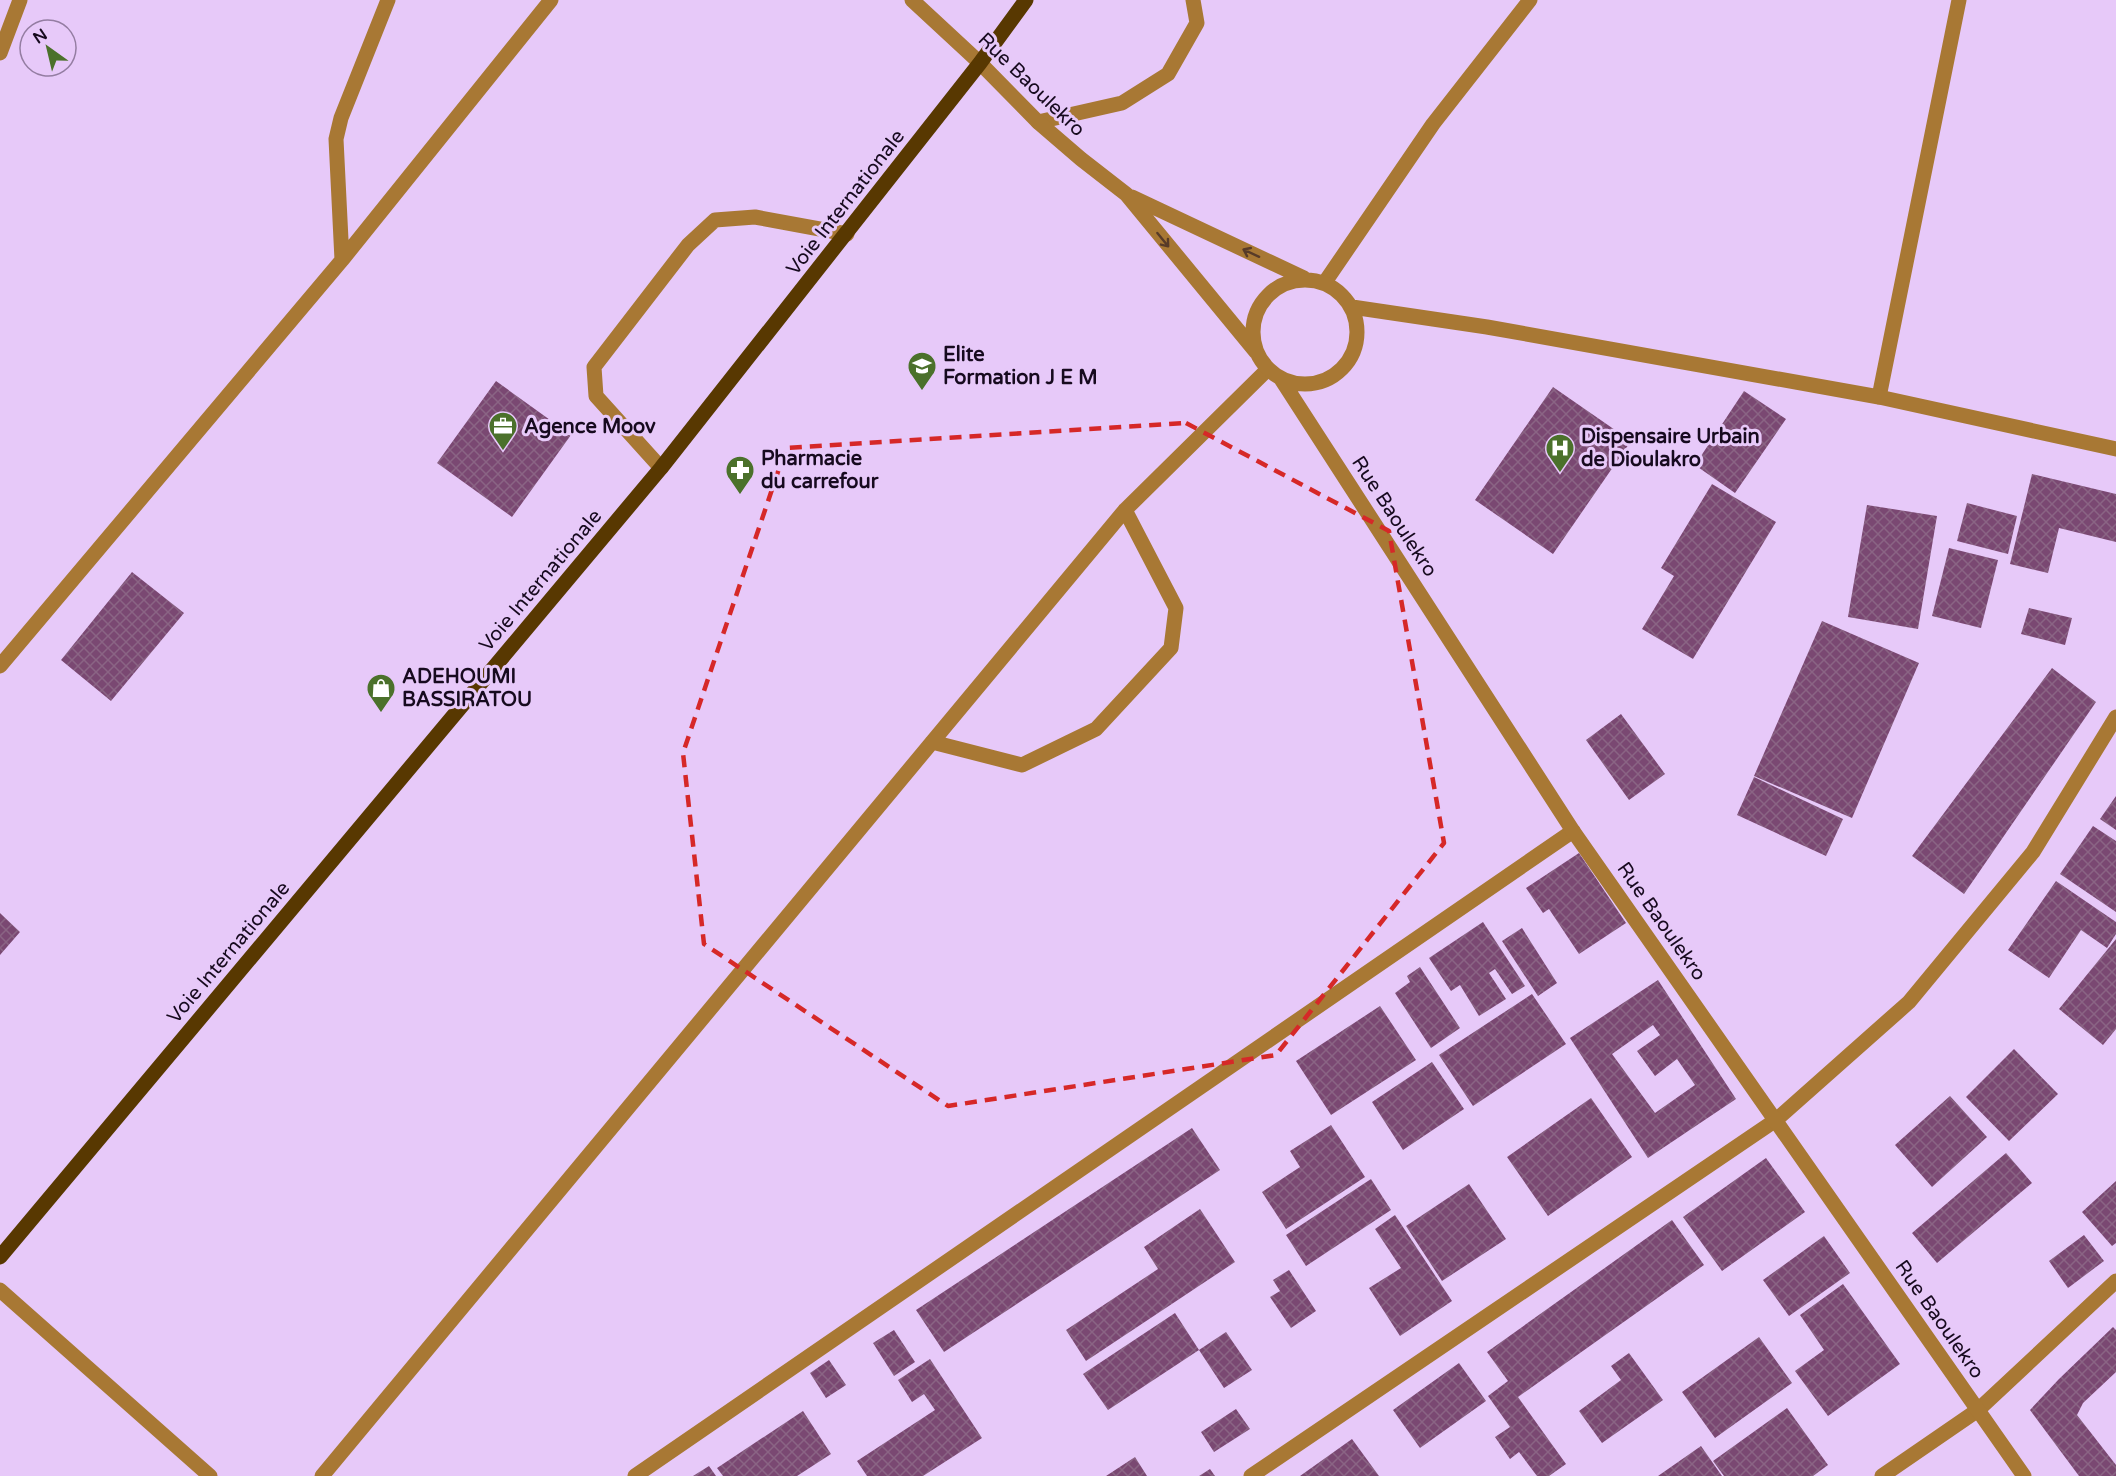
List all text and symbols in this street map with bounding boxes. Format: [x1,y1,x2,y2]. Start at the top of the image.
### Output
north arrow [18,18,78,78]
text: N [29,25,51,48]
street label: Rue Baoulekro [973,28,1090,142]
street label: Voie Internationale [782,125,910,280]
one-way arrow [1157,231,1170,247]
one-way arrow [1243,247,1261,259]
place label: Elite Formation J E M [943,343,1098,390]
school or university icon: Elite Formation J E M [906,350,938,392]
office icon: Agence Moov [487,410,519,452]
place label: Agence Moov [524,415,656,439]
place label: Dispensaire Urbain de Dioulakro [1581,425,1760,472]
hospital icon: Dispensaire Urbain de Dioulakro [1544,432,1576,474]
place label: Pharmacie du carrefour [761,447,879,494]
street label: Rue Baoulekro [1346,452,1442,581]
pharmacy icon: Pharmacie du carrefour [724,454,756,496]
street label: Voie Internationale [474,505,607,657]
place label: ADEHOUMI BASSIRATOU [402,665,532,712]
shop icon: ADEHOUMI BASSIRATOU [365,672,397,714]
street label: Rue Baoulekro [1611,858,1711,985]
street label: Voie Internationale [162,877,295,1029]
street label: Rue Baoulekro [1889,1256,1989,1383]

